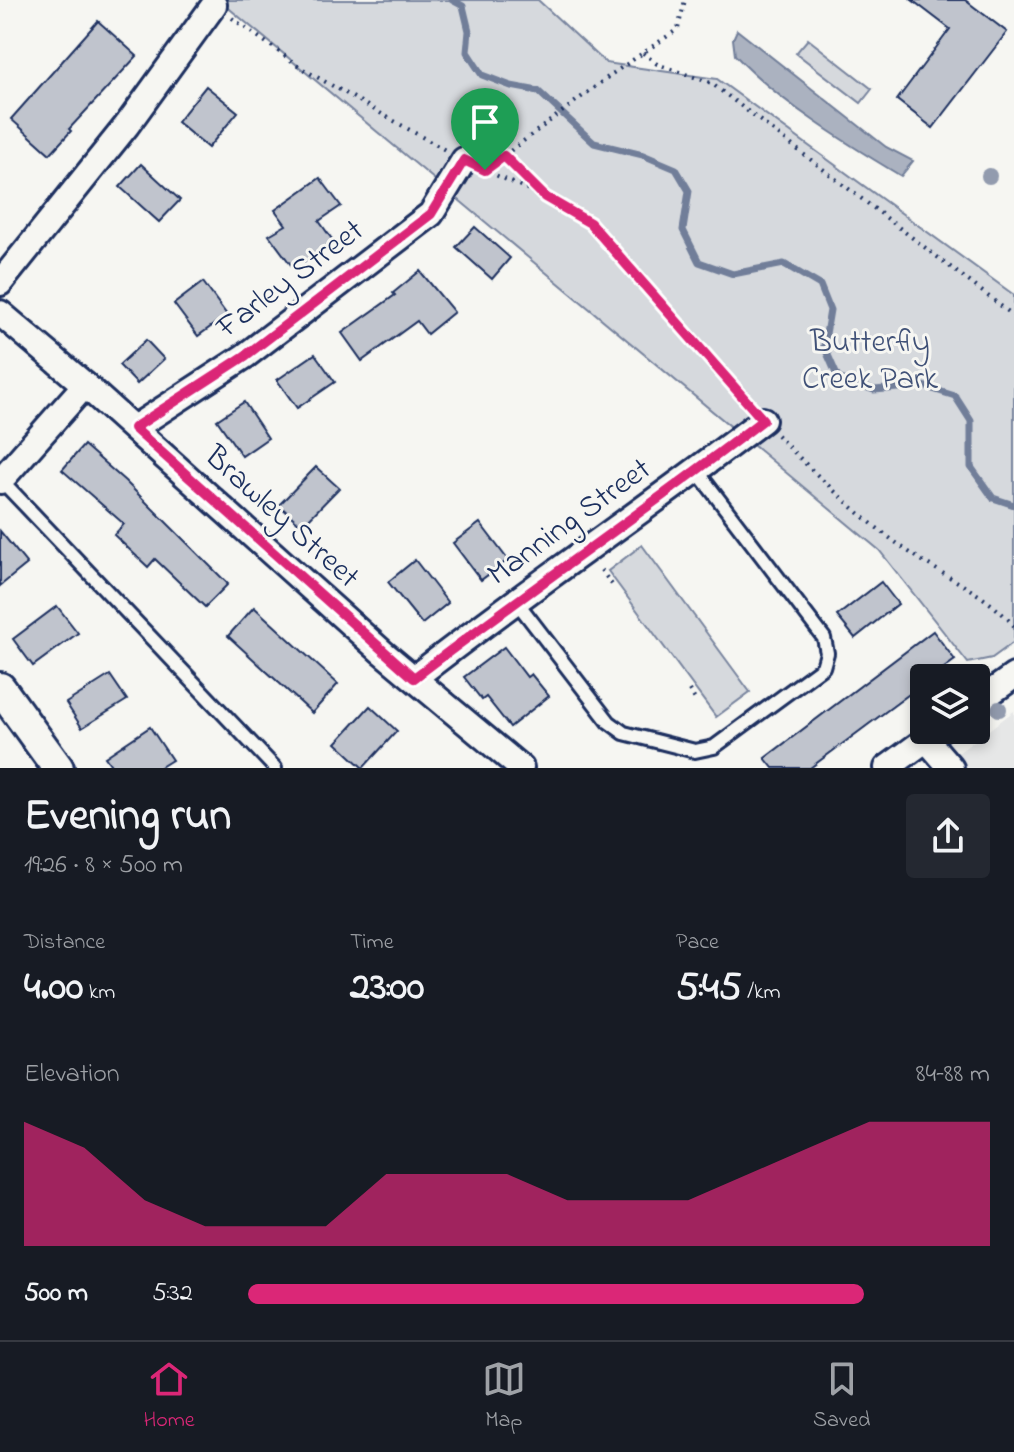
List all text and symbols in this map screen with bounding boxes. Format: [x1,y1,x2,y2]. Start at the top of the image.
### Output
pin [451,88,519,170]
icon: arrive [463,100,507,144]
street label: Farley Street [207,209,375,352]
park label: Butterfly Creek Park [802,320,939,404]
street label: Brawley Street [192,435,369,601]
street label: Manning Street [478,447,662,599]
map controls [910,664,990,744]
button: layers [910,664,990,744]
text: Evening run [24,785,231,849]
button: share [906,794,990,878]
text: 19:26 · 8 × 500 m [24,847,183,885]
text: Distance [24,927,105,959]
text: Time [350,927,394,959]
text: Pace [676,927,719,959]
text: 4.00 [24,959,83,1018]
text: 23:00 [350,959,424,1018]
text: 5:45 [676,959,742,1018]
text: km [83,977,115,1009]
text: /km [742,977,781,1009]
text: Elevation [24,1056,120,1094]
text: 84–88 m [916,1056,990,1094]
text: 500 m [24,1275,88,1313]
text: 5:32 [152,1275,193,1313]
tab: Home [144,1357,195,1437]
tab: Map [482,1357,526,1437]
tab: Saved [813,1357,870,1437]

